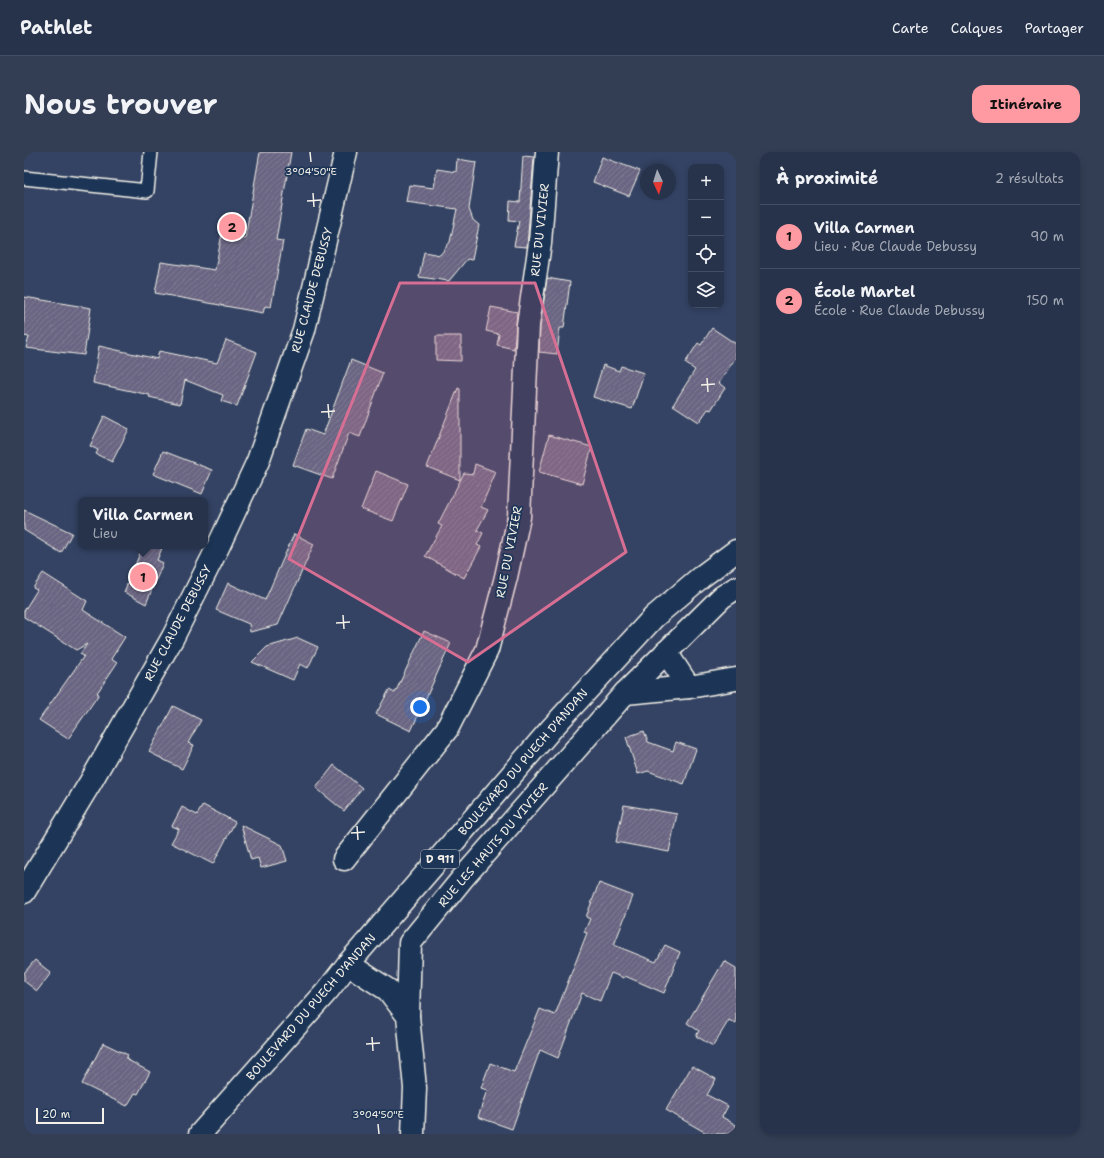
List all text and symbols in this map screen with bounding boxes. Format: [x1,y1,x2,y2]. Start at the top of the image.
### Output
text: Pathlet [20,15,92,40]
text: Carte [892,19,929,37]
text: Calques [951,19,1003,37]
text: Partager [1025,19,1084,37]
text: Nous trouver [24,85,218,123]
button: Itinéraire [972,85,1080,123]
north arrow [640,164,676,200]
map controls [688,164,724,308]
button: + [688,164,724,200]
text: 3°04'50"E [285,165,337,178]
text: À proximité [776,167,878,189]
text: 2 résultats [995,170,1064,187]
street label: RUE DU VIVIER [527,183,553,277]
button: − [688,200,724,236]
pin: 2 [219,212,245,242]
text: Villa Carmen [814,218,915,238]
street label: RUE CLAUDE DEBUSSY [288,225,337,354]
text: 1 [786,228,792,245]
text: 90 m [1030,228,1064,245]
button: locate [688,236,724,272]
text: Lieu · Rue Claude Debussy [814,238,977,255]
button: layers [688,272,724,308]
text: École Martel [814,282,915,302]
text: 2 [784,292,794,309]
text: 150 m [1026,292,1064,309]
text: École · Rue Claude Debussy [814,302,985,319]
popup [78,497,208,549]
text: Villa Carmen [93,505,193,525]
street label: RUE DU VIVIER [492,505,526,599]
text: Lieu [93,525,118,542]
pin: 1 [130,562,156,592]
street label: RUE CLAUDE DEBUSSY [141,562,216,684]
street label: BOULEVARD DU PUECH D'ANDAN [455,685,591,839]
your location [410,697,430,717]
street label: RUE LES HAUTS DU VIVIER [435,779,551,911]
road number: D 911 [421,850,459,868]
street label: BOULEVARD DU PUECH D'ANDAN [243,930,379,1084]
scale bar [36,1106,104,1125]
text: 20 m [42,1107,70,1122]
text: 3°04'50"E [352,1108,404,1121]

